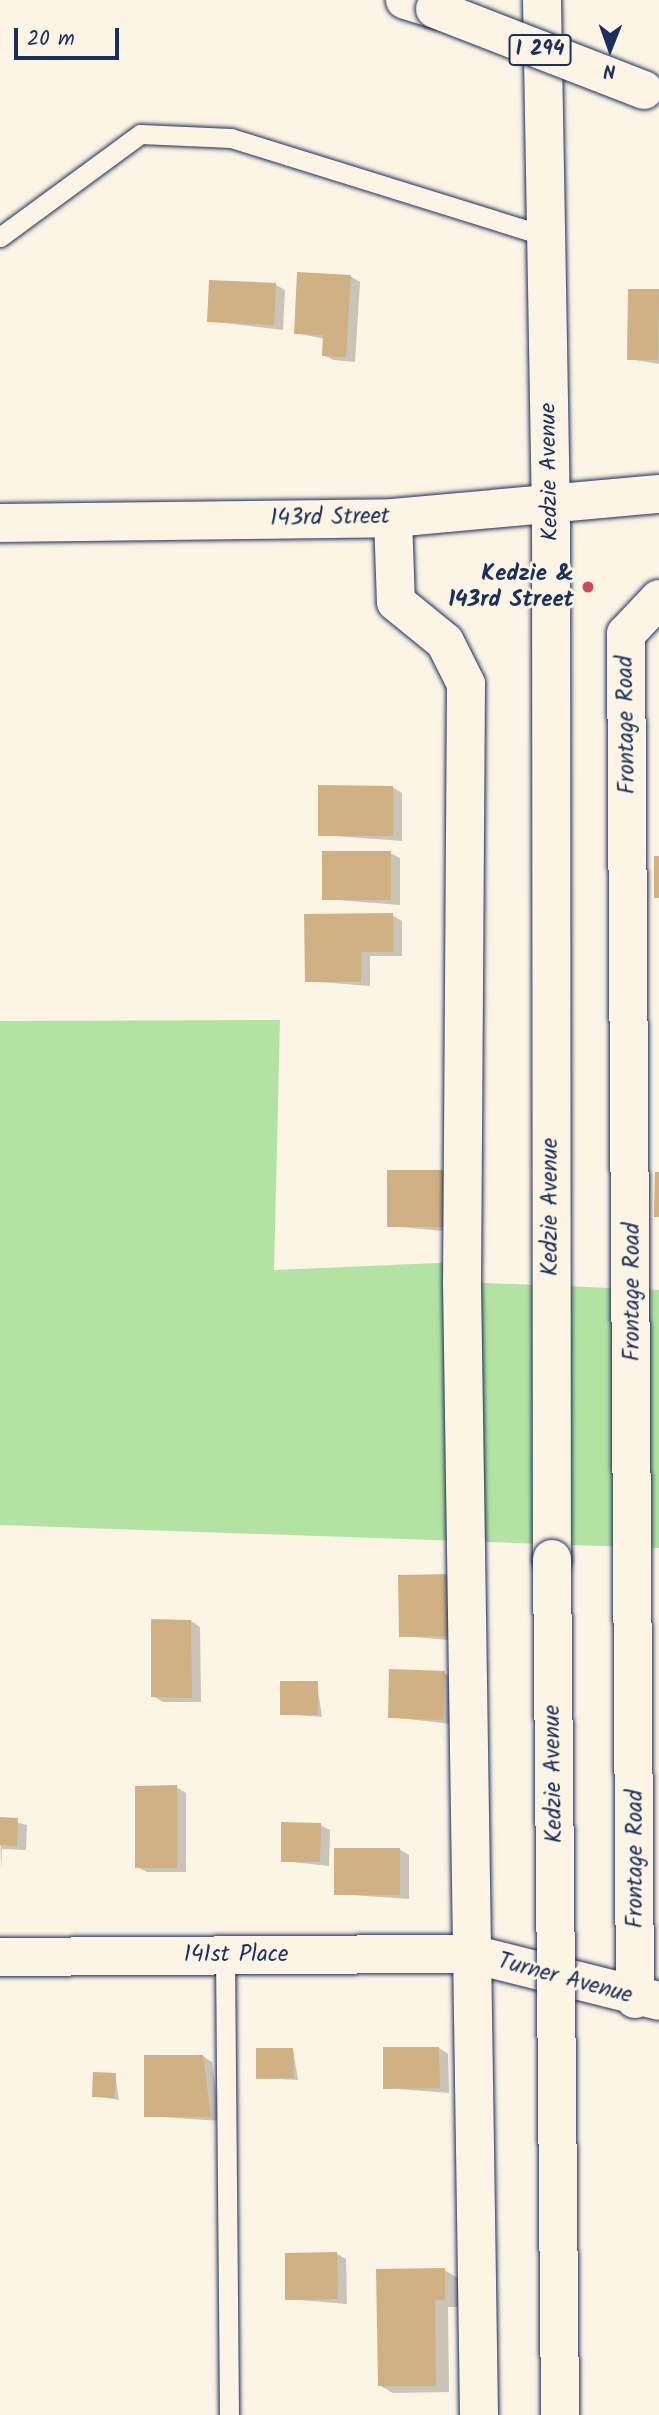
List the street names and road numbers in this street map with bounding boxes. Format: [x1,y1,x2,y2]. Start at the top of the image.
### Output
road number: I 294 [508,32,572,68]
street label: Kedzie Avenue [535,403,565,541]
street label: 143rd Street [270,503,390,533]
street label: Frontage Road [612,655,642,795]
street label: Kedzie Avenue [537,1138,565,1276]
street label: Frontage Road [619,1223,647,1361]
street label: Kedzie Avenue [539,1705,569,1843]
street label: Frontage Road [622,1790,650,1928]
street label: 141st Place [184,1941,288,1969]
street label: Turner Avenue [495,1948,635,2010]

